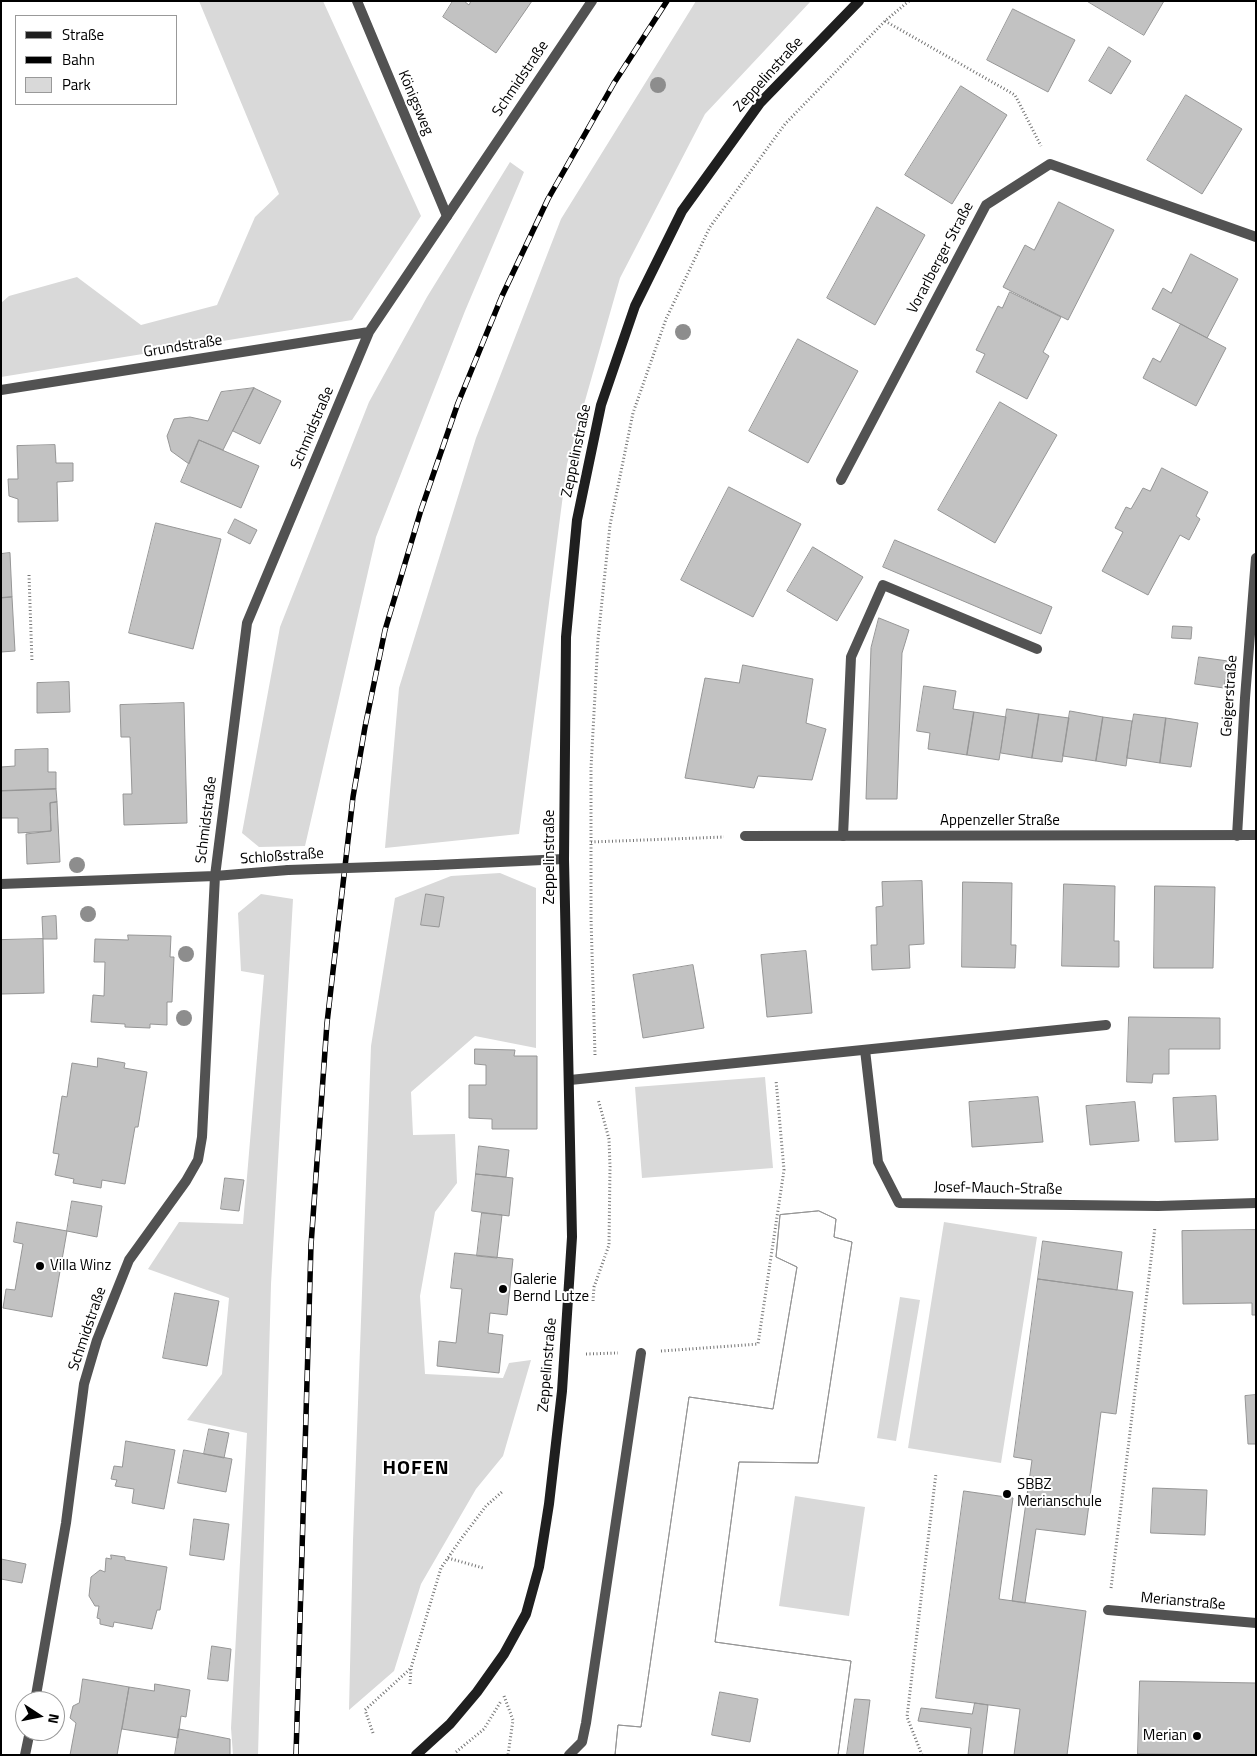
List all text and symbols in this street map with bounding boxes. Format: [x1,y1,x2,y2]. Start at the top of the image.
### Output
legend [15,15,178,105]
text: Straße [62,23,104,46]
street label: Zeppelinstraße [731,34,807,116]
street label: Schmidstraße [489,38,553,120]
text: Bahn [62,48,95,71]
street label: Königsweg [393,68,437,138]
text: Park [62,73,91,96]
street label: Vorarlberger Straße [904,199,978,317]
street label: Grundstraße [142,332,224,362]
street label: Schmidstraße [288,384,338,472]
street label: Zeppelinstraße [558,403,596,499]
street label: Geigerstraße [1218,655,1242,737]
street label: Schmidstraße [193,775,221,865]
street label: Zeppelinstraße [541,810,559,904]
street label: Appenzeller Straße [940,812,1060,830]
street label: Schloßstraße [240,845,324,869]
street label: Josef-Mauch-Straße [934,1179,1062,1199]
place label: Villa Winz [50,1257,111,1275]
marker: Villa Winz [34,1260,46,1272]
place label: Galerie Bernd Lutze [513,1271,589,1306]
marker: Galerie Bernd Lutze [497,1283,509,1295]
street label: Schmidstraße [65,1285,111,1373]
street label: Zeppelinstraße [535,1317,561,1413]
district label: HOFEN [382,1457,450,1481]
place label: SBBZ Merianschule [1017,1476,1102,1511]
marker: SBBZ Merianschule [1001,1488,1013,1500]
street label: Merianstraße [1140,1589,1226,1615]
north arrow [15,1691,65,1741]
text: N [43,1712,65,1726]
place label: Merian [1143,1727,1187,1745]
marker: Merian [1191,1730,1203,1742]

